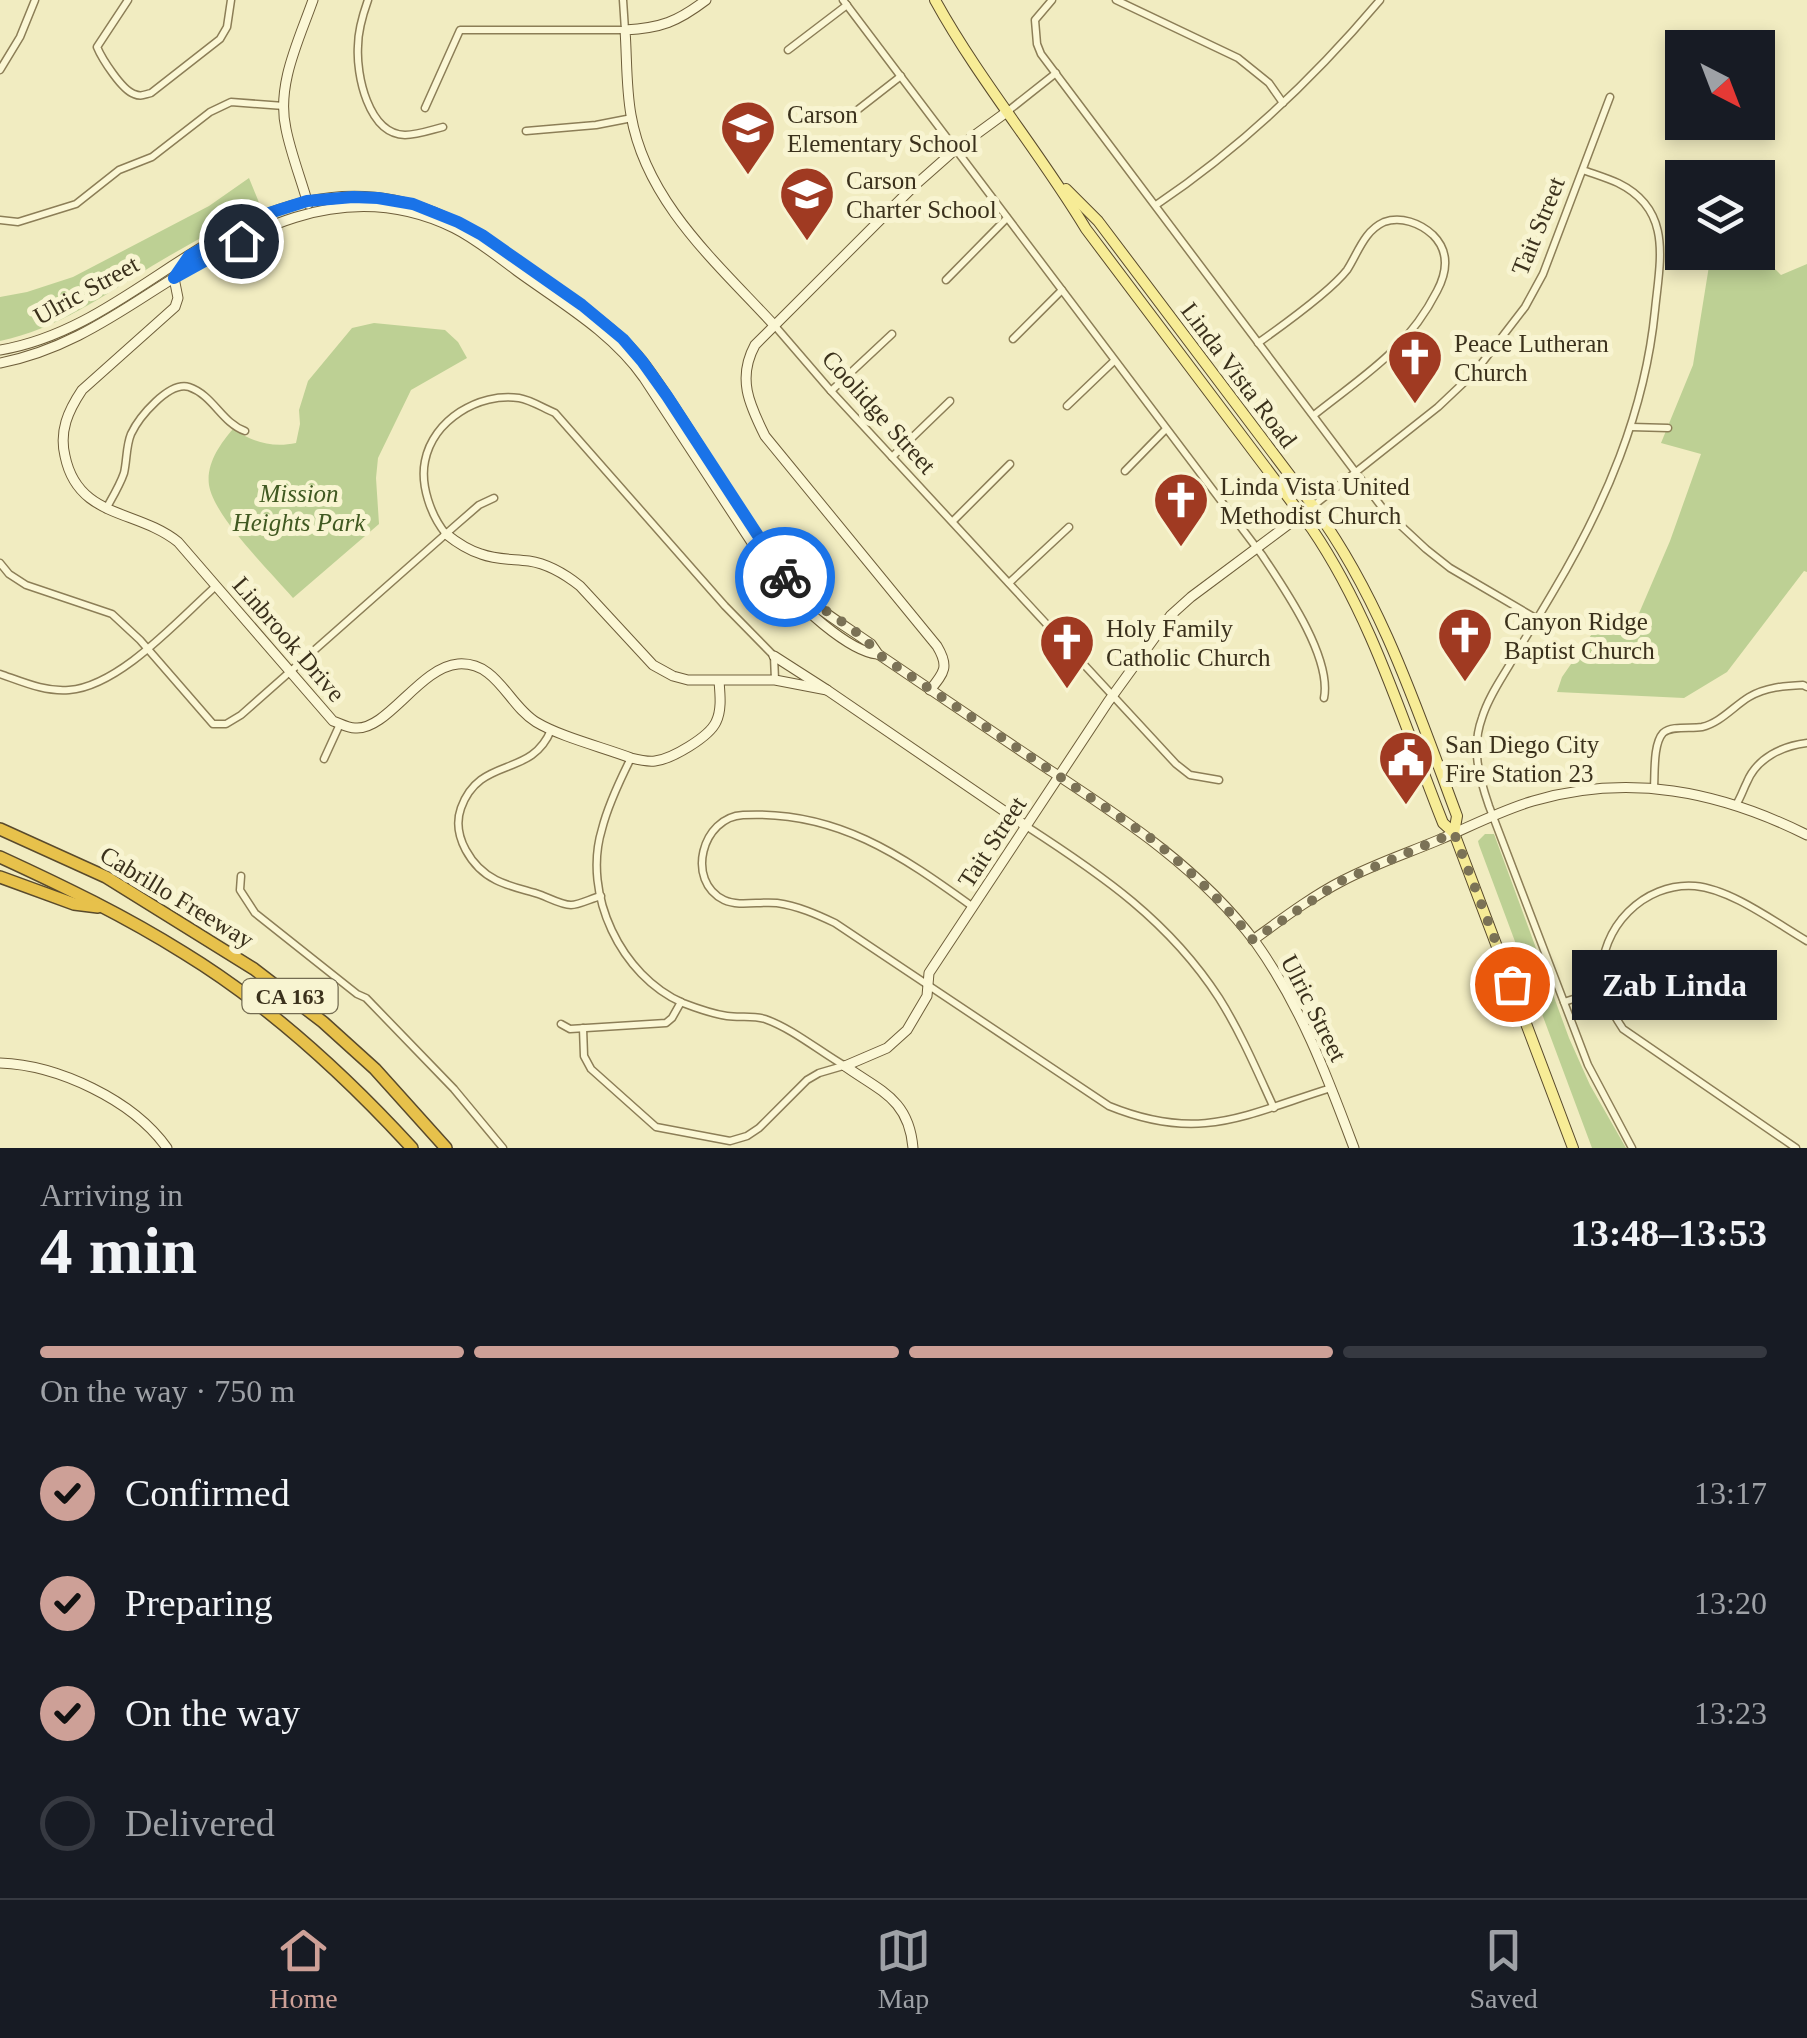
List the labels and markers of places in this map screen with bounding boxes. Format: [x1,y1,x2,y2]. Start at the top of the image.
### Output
school or university icon: Carson Elementary School [718,98,778,177]
place label: Carson Elementary School [787,101,978,157]
school or university icon: Carson Charter School [777,164,837,243]
place label: Carson Charter School [846,167,997,223]
pin [199,199,284,284]
church icon: Peace Lutheran Church [1385,327,1445,406]
place label: Peace Lutheran Church [1454,330,1609,386]
church icon: Linda Vista United Methodist Church [1151,470,1211,549]
place label: Linda Vista United Methodist Church [1220,473,1410,529]
church icon: Canyon Ridge Baptist Church [1435,605,1495,684]
place label: Canyon Ridge Baptist Church [1504,608,1655,664]
church icon: Holy Family Catholic Church [1037,612,1097,691]
place label: Holy Family Catholic Church [1106,615,1271,671]
public building icon: San Diego City Fire Station 23 [1376,728,1436,807]
place label: San Diego City Fire Station 23 [1445,731,1600,787]
pin [1470,942,1555,1027]
callout: Zab Linda [1572,949,1777,1019]

